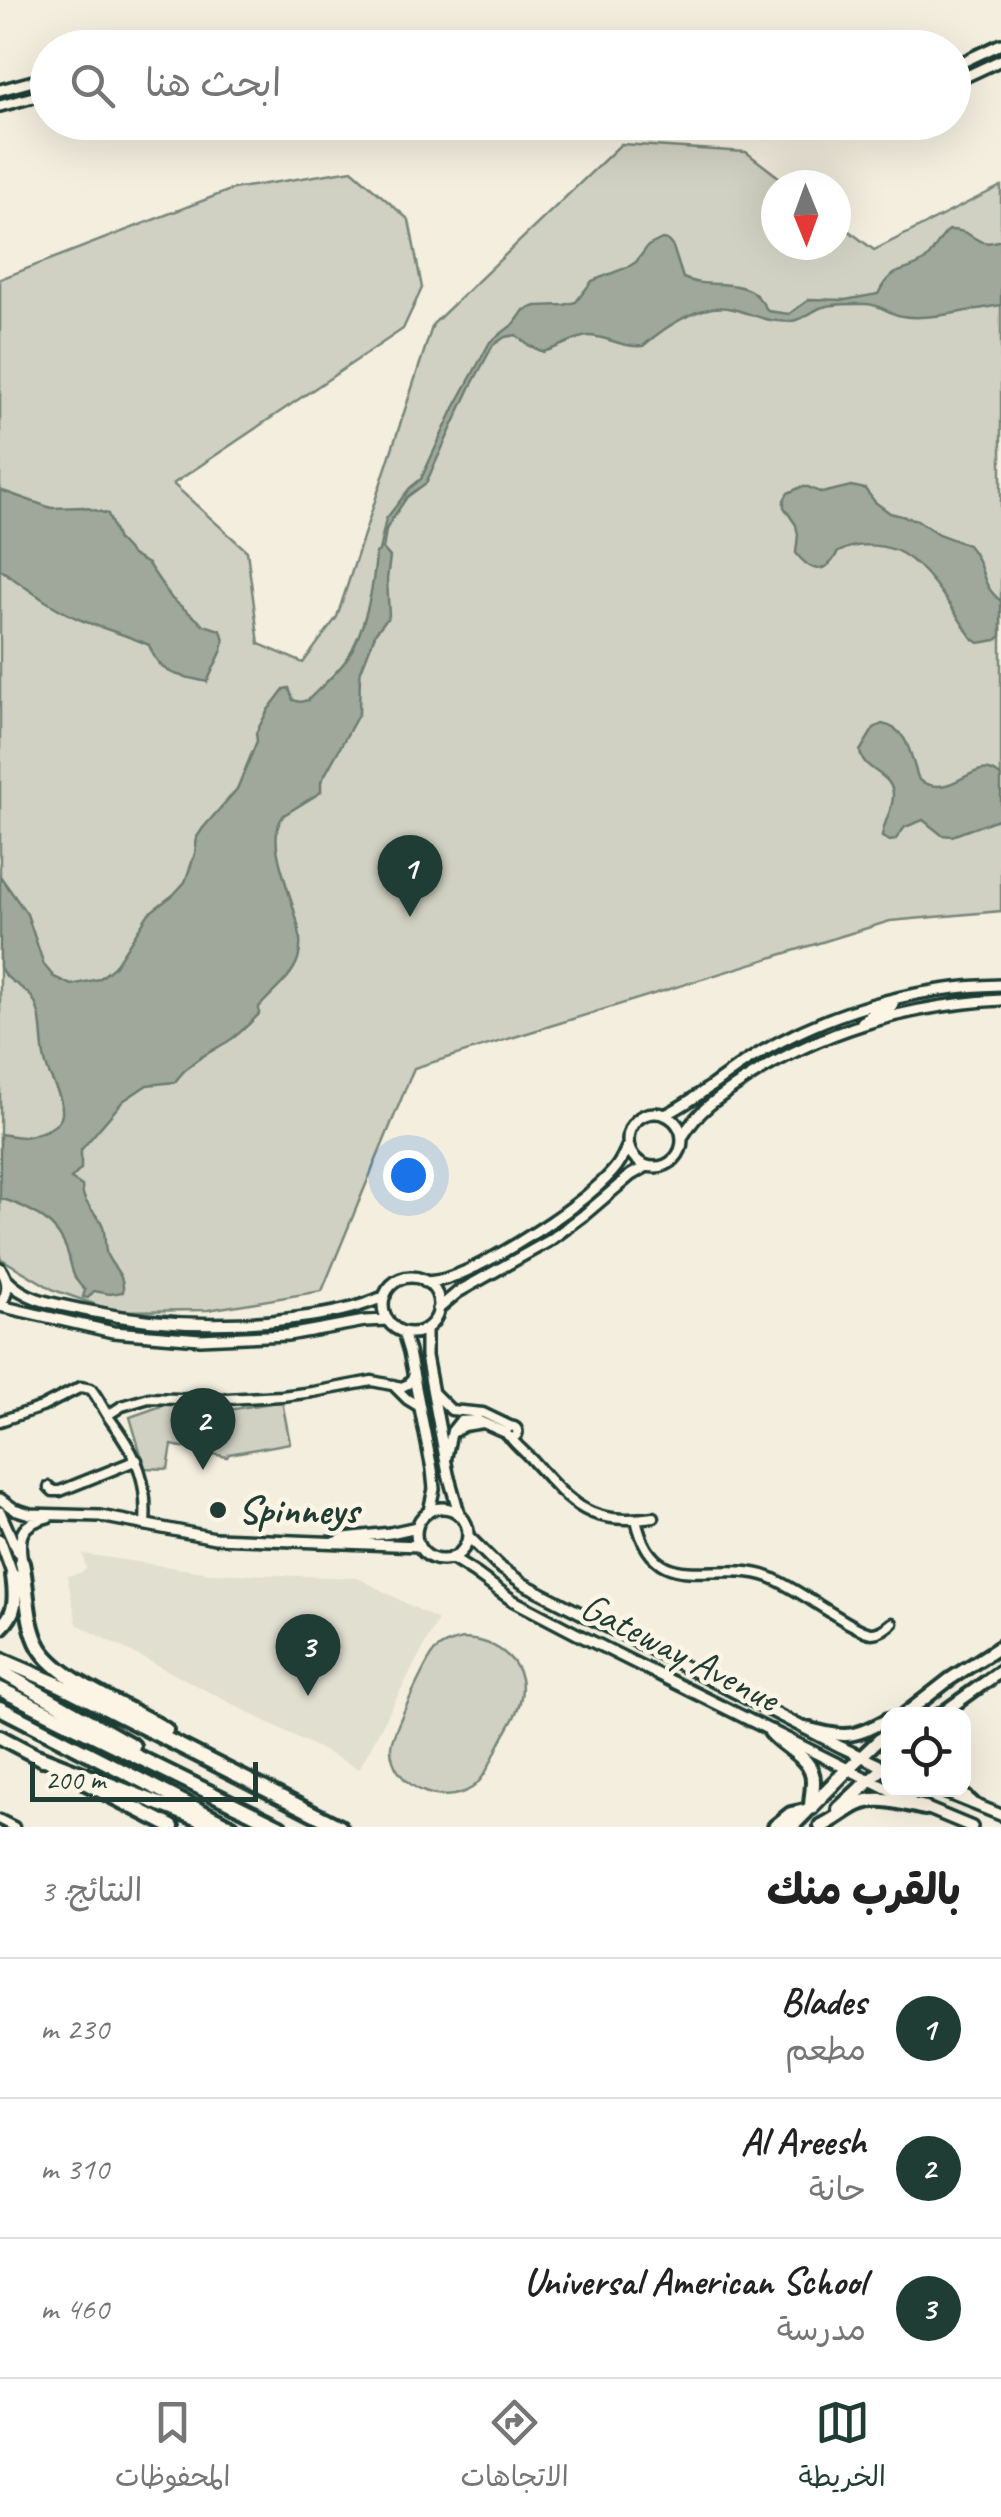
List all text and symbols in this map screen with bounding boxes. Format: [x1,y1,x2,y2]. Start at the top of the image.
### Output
search box [30,30,971,140]
icon: search [65,58,120,113]
text: ابحث هنا [145,60,281,107]
north arrow [761,170,851,260]
pin: 1 [378,834,442,917]
your location [383,1150,434,1201]
pin: 2 [170,1388,236,1470]
place label: Spinneys [238,1485,362,1535]
marker: Spinneys [207,1499,229,1521]
street label: Gateway Avenue [573,1581,790,1725]
pin: 3 [276,1614,340,1696]
map controls [881,1707,971,1797]
button: locate [881,1707,971,1797]
scale bar [30,1757,258,1802]
text: 200 m [45,1762,105,1797]
text: بالقرب منك [767,1864,961,1917]
text: النتائج: 3 [40,1870,142,1911]
text: Blades [781,1978,866,2025]
text: 230 m [40,2008,109,2049]
text: 1 [921,2008,936,2049]
text: مطعم [785,2029,866,2070]
text: Al Areesh [741,2118,866,2165]
text: 310 m [40,2148,109,2189]
text: 2 [921,2148,936,2189]
text: حانة [809,2169,866,2210]
text: Universal American School [524,2258,866,2305]
text: 460 m [40,2288,109,2329]
text: 3 [921,2288,936,2329]
text: مدرسة [777,2309,866,2350]
tab: المحفوظات [115,2395,230,2501]
tab: الاتجاهات [460,2395,569,2501]
tab: الخريطة [799,2395,886,2501]

